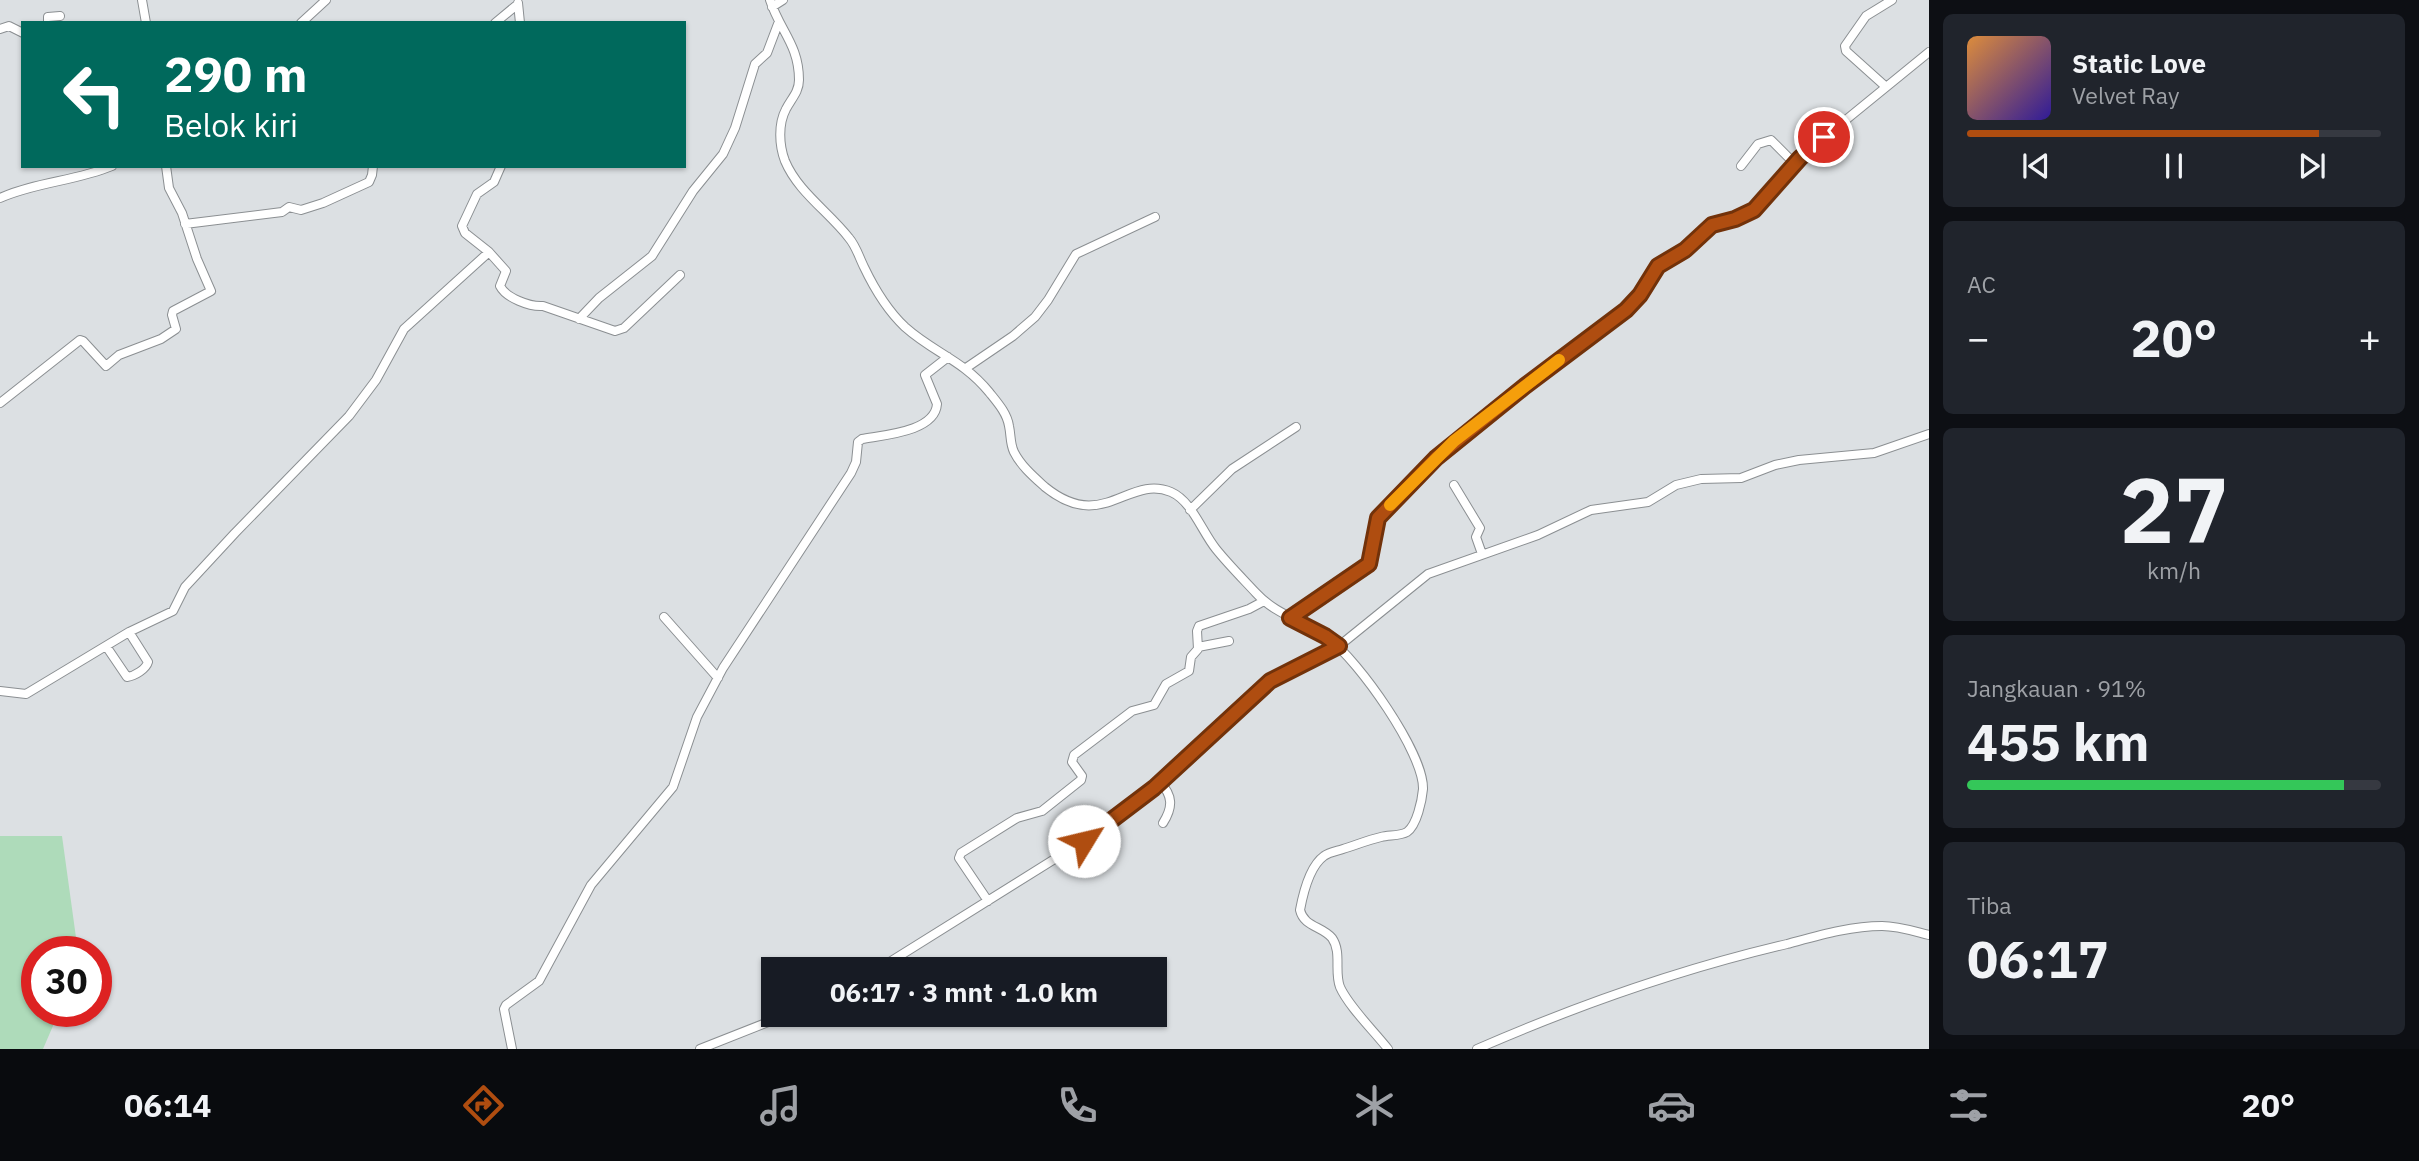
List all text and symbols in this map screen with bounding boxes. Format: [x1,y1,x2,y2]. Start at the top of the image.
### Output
text: 290 m [164,42,308,105]
text: Static Love [2072,46,2206,80]
icon: left [49,49,140,140]
text: Velvet Ray [2072,80,2179,110]
text: Belok kiri [164,104,298,146]
pin [1794,107,1854,167]
icon: arrive [1805,118,1843,156]
icon: previous [2017,147,2055,185]
icon: pause [2155,147,2193,185]
icon: next [2293,147,2331,185]
text: AC [1967,269,1996,299]
text: 20° [2131,304,2217,371]
text: − [1967,313,1990,362]
text: + [2358,313,2381,362]
text: 27 [2119,450,2229,568]
text: km/h [2147,555,2201,585]
text: Jangkauan · 91% [1967,673,2146,703]
text: 455 km [1967,708,2149,775]
position arrow [1047,804,1121,878]
text: Tiba [1967,890,2012,920]
text: 06:17 [1967,925,2109,992]
speed limit sign: 30 [21,936,112,1027]
text: 06:17 · 3 mnt · 1.0 km [830,975,1098,1009]
icon: directions [459,1081,508,1130]
icon: music [756,1081,805,1130]
icon: phone [1053,1081,1102,1130]
icon: climate [1350,1081,1399,1130]
icon: car [1647,1081,1696,1130]
icon: filters [1944,1081,1993,1130]
text: 06:14 [124,1084,211,1126]
text: 20° [2241,1084,2295,1126]

